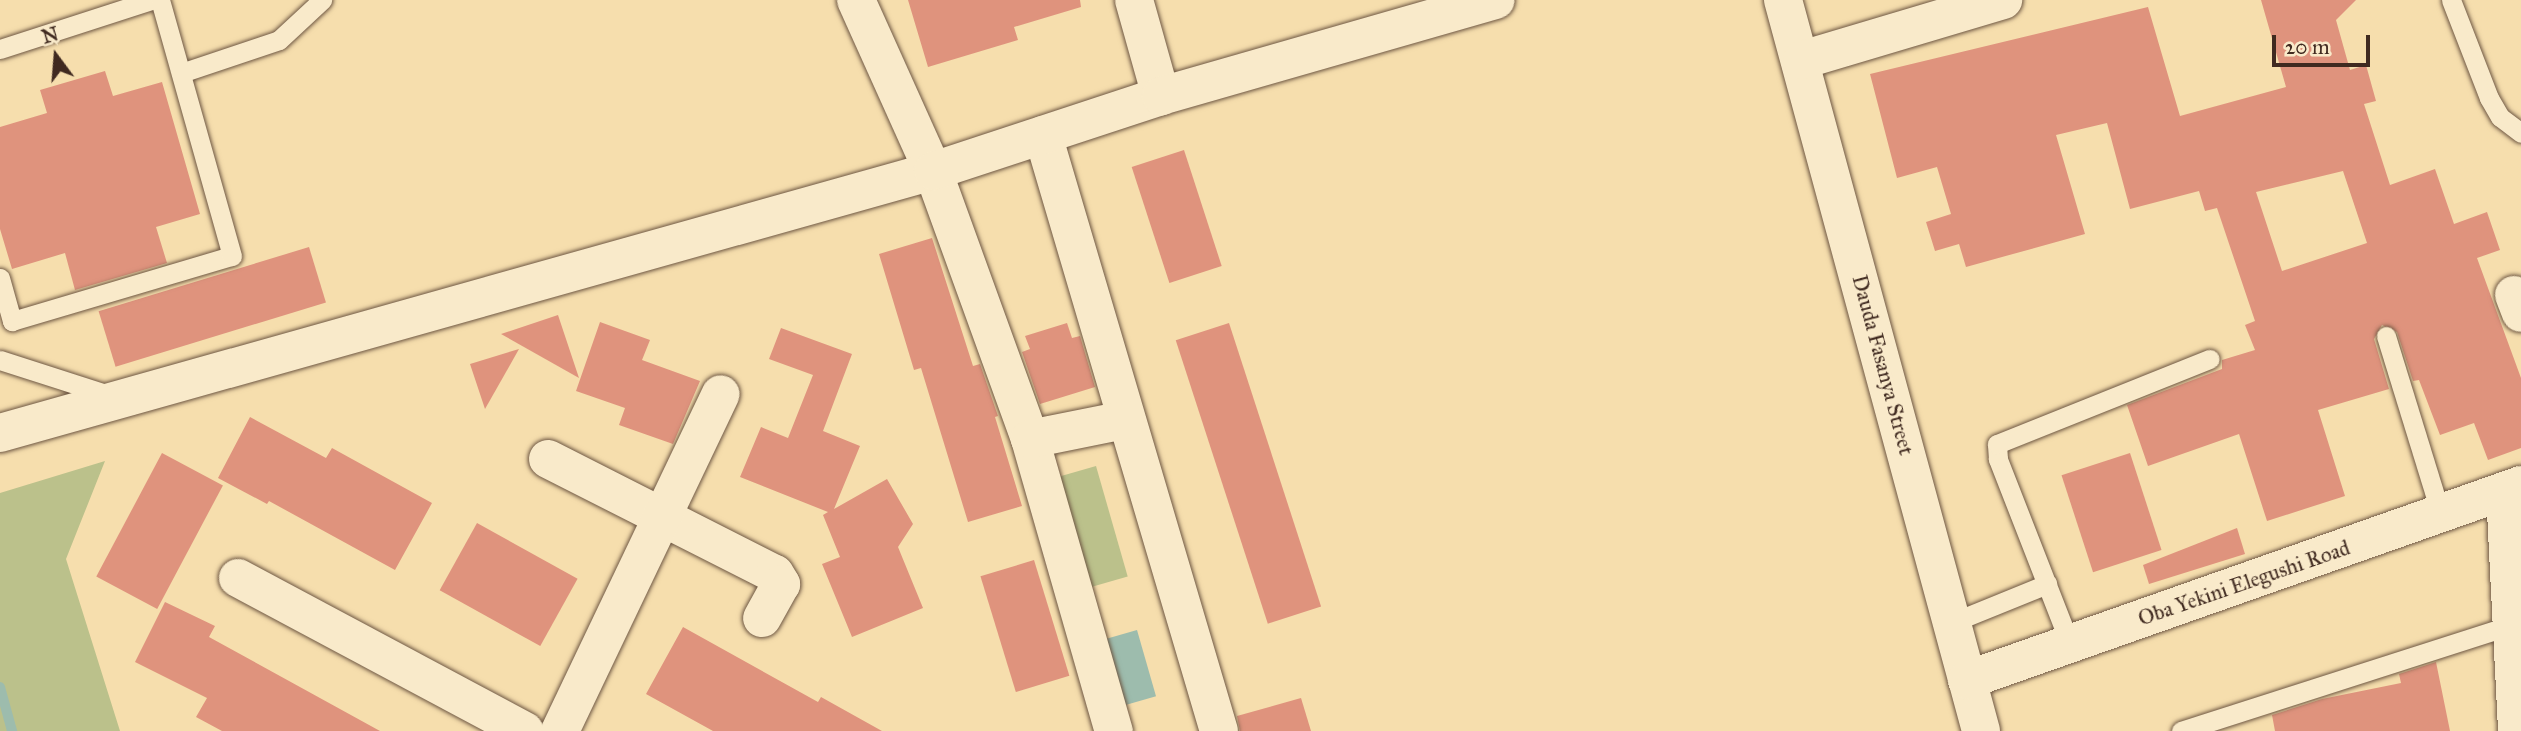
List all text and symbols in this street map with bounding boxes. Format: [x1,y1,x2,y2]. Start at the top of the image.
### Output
north arrow [21,21,91,91]
scale bar [2276,21,2374,65]
text: N [39,22,61,49]
text: 20 m [2285,34,2330,60]
street label: Dauda Fasanya Street [1847,272,1919,458]
street label: Oba Yekini Elegushi Road [2135,535,2353,631]

